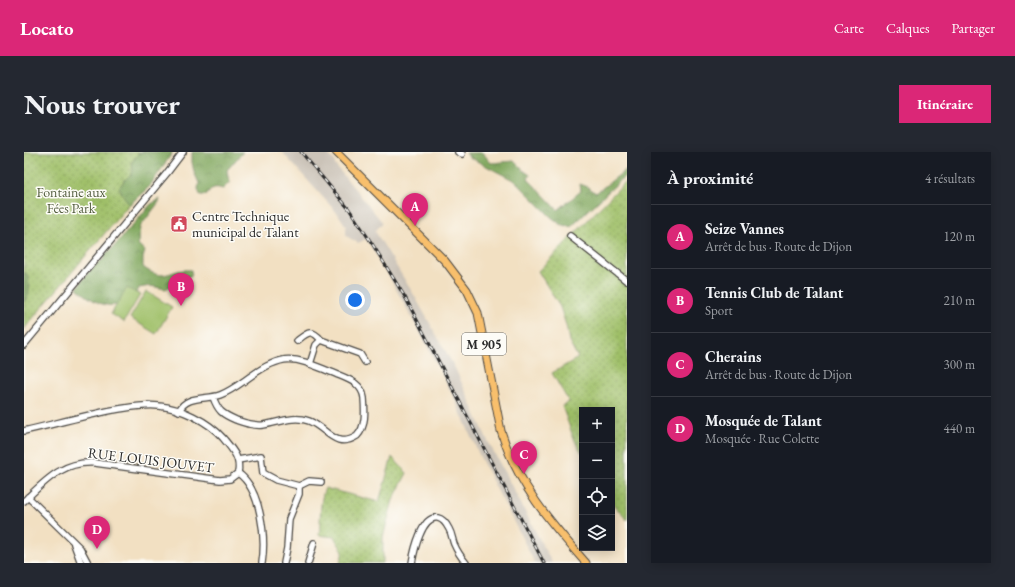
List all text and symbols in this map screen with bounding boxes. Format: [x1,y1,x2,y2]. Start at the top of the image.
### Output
text: Locato [20,16,74,41]
text: Carte [834,19,864,37]
text: Calques [886,19,930,37]
text: Partager [952,19,995,37]
button: Itinéraire [899,85,991,123]
text: Nous trouver [24,86,180,122]
text: À proximité [667,167,753,189]
text: 4 résultats [925,170,975,187]
park label: Fontaine aux Fées Park [36,183,106,217]
pin: A [402,193,428,226]
place label: Centre Technique municipal de Talant [192,207,299,241]
public building icon: Centre Technique municipal de Talant [169,214,189,234]
text: Seize Vannes [705,219,784,238]
text: A [675,228,685,245]
text: 120 m [944,228,975,245]
text: Arrêt de bus · Route de Dijon [705,238,852,255]
pin: B [168,273,194,306]
text: Tennis Club de Talant [705,283,843,302]
your location [345,290,365,310]
text: B [676,292,684,309]
text: 210 m [944,292,975,309]
text: Sport [705,302,733,319]
road number: M 905 [462,333,506,355]
text: Cherains [705,347,761,366]
text: C [675,356,685,373]
text: 300 m [944,356,975,373]
text: Arrêt de bus · Route de Dijon [705,366,852,383]
map controls [579,407,615,551]
button: + [579,407,615,443]
text: Mosquée de Talant [705,411,822,430]
text: D [675,420,685,437]
text: 440 m [944,420,975,437]
text: Mosquée · Rue Colette [705,430,819,447]
pin: C [511,441,537,474]
street label: RUE LOUIS JOUVET [87,443,216,477]
button: − [579,443,615,479]
button: locate [579,479,615,515]
button: layers [579,515,615,551]
pin: D [84,516,110,549]

